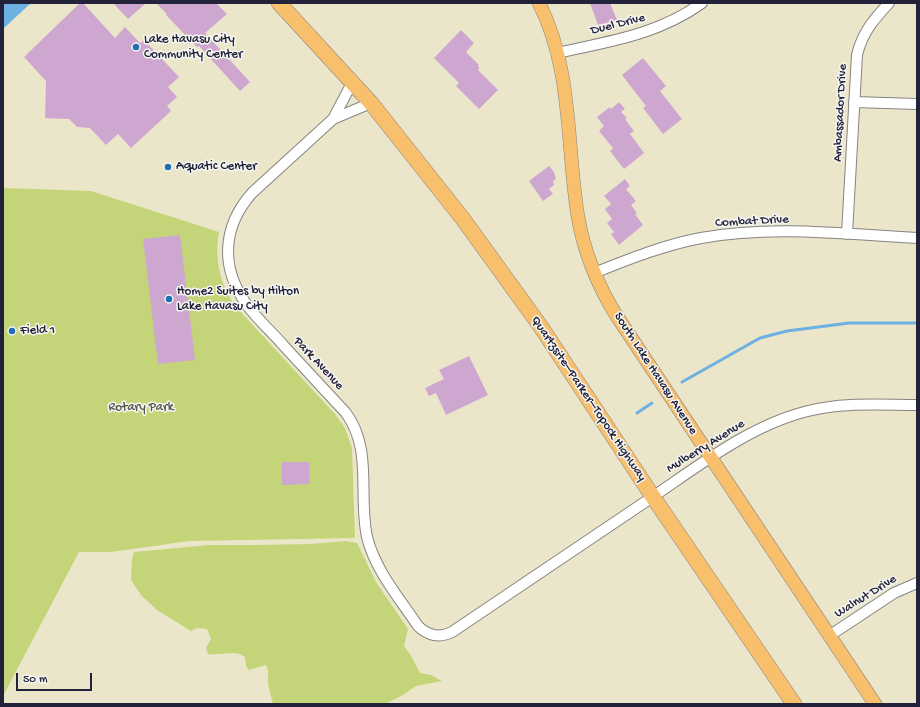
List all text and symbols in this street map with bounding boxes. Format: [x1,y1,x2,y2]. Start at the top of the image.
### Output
street label: Duel Drive [589,11,647,39]
place label: Lake Havasu City Community Center [144,32,243,63]
marker: Lake Havasu City Community Center [131,42,141,52]
street label: Ambassador Drive [831,64,851,162]
place label: Aquatic Center [176,159,257,175]
marker: Aquatic Center [163,162,173,172]
street label: Combat Drive [715,212,789,232]
place label: Home2 Suites by Hilton Lake Havasu City [177,284,299,315]
marker: Home2 Suites by Hilton Lake Havasu City [164,294,174,304]
street label: South Lake Havasu Avenue [610,310,700,438]
street label: Quartzsite–Parker–Topock Highway [527,313,649,485]
place label: Field 1 [20,323,55,339]
marker: Field 1 [7,326,17,336]
street label: Park Avenue [289,334,347,394]
park label: Rotary Park [109,400,173,416]
street label: Mulberry Avenue [664,417,748,477]
street label: Walnut Drive [832,572,900,622]
scale bar [18,665,94,691]
text: 50 m [23,673,48,687]

